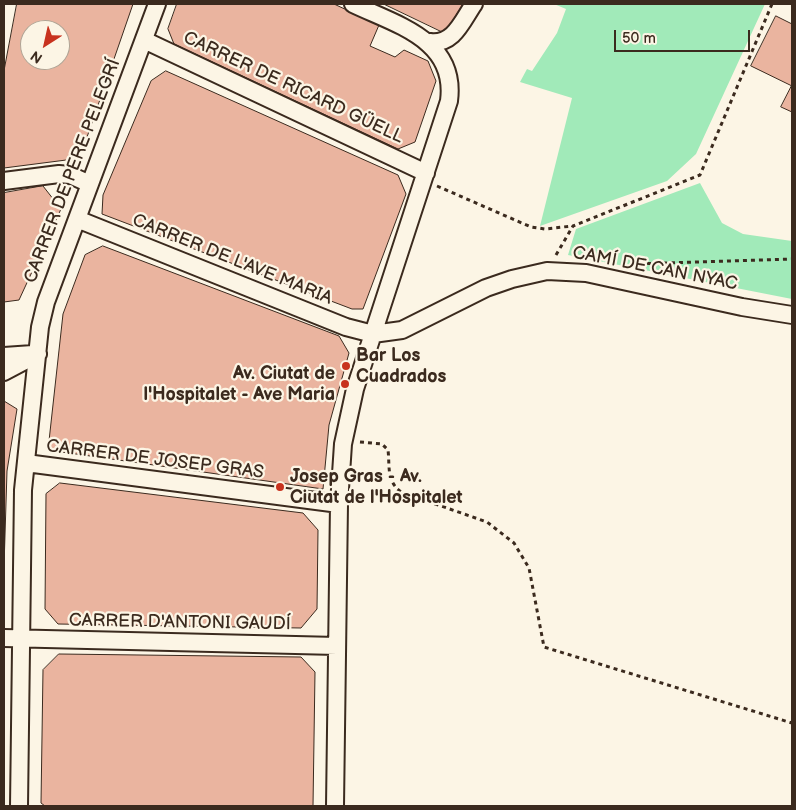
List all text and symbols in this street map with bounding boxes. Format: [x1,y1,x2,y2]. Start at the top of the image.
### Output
north arrow [20,20,70,70]
scale bar [616,20,752,52]
street label: CARRER DE RICARD GÜELL [179,27,407,149]
text: 50 m [622,29,656,48]
text: N [28,47,46,67]
street label: CARRER DE PERE PELEGRÍ [20,56,126,286]
street label: CARRER DE L'AVE MARIA [129,210,335,310]
street label: CAMÍ DE CAN NYAC [571,242,739,296]
place label: Bar Los Cuadrados [356,345,446,388]
marker: Bar Los Cuadrados [340,360,352,372]
place label: Av. Ciutat de l'Hospitalet - Ave Maria [144,363,335,406]
marker: Av. Ciutat de l'Hospitalet - Ave Maria [339,378,351,390]
street label: CARRER DE JOSEP GRAS [45,436,265,484]
place label: Josep Gras - Av. Ciutat de l'Hospitalet [290,466,463,508]
marker: Josep Gras - Av. Ciutat de l'Hospitalet [274,481,286,493]
street label: CARRER D'ANTONI GAUDÍ [69,610,291,636]

